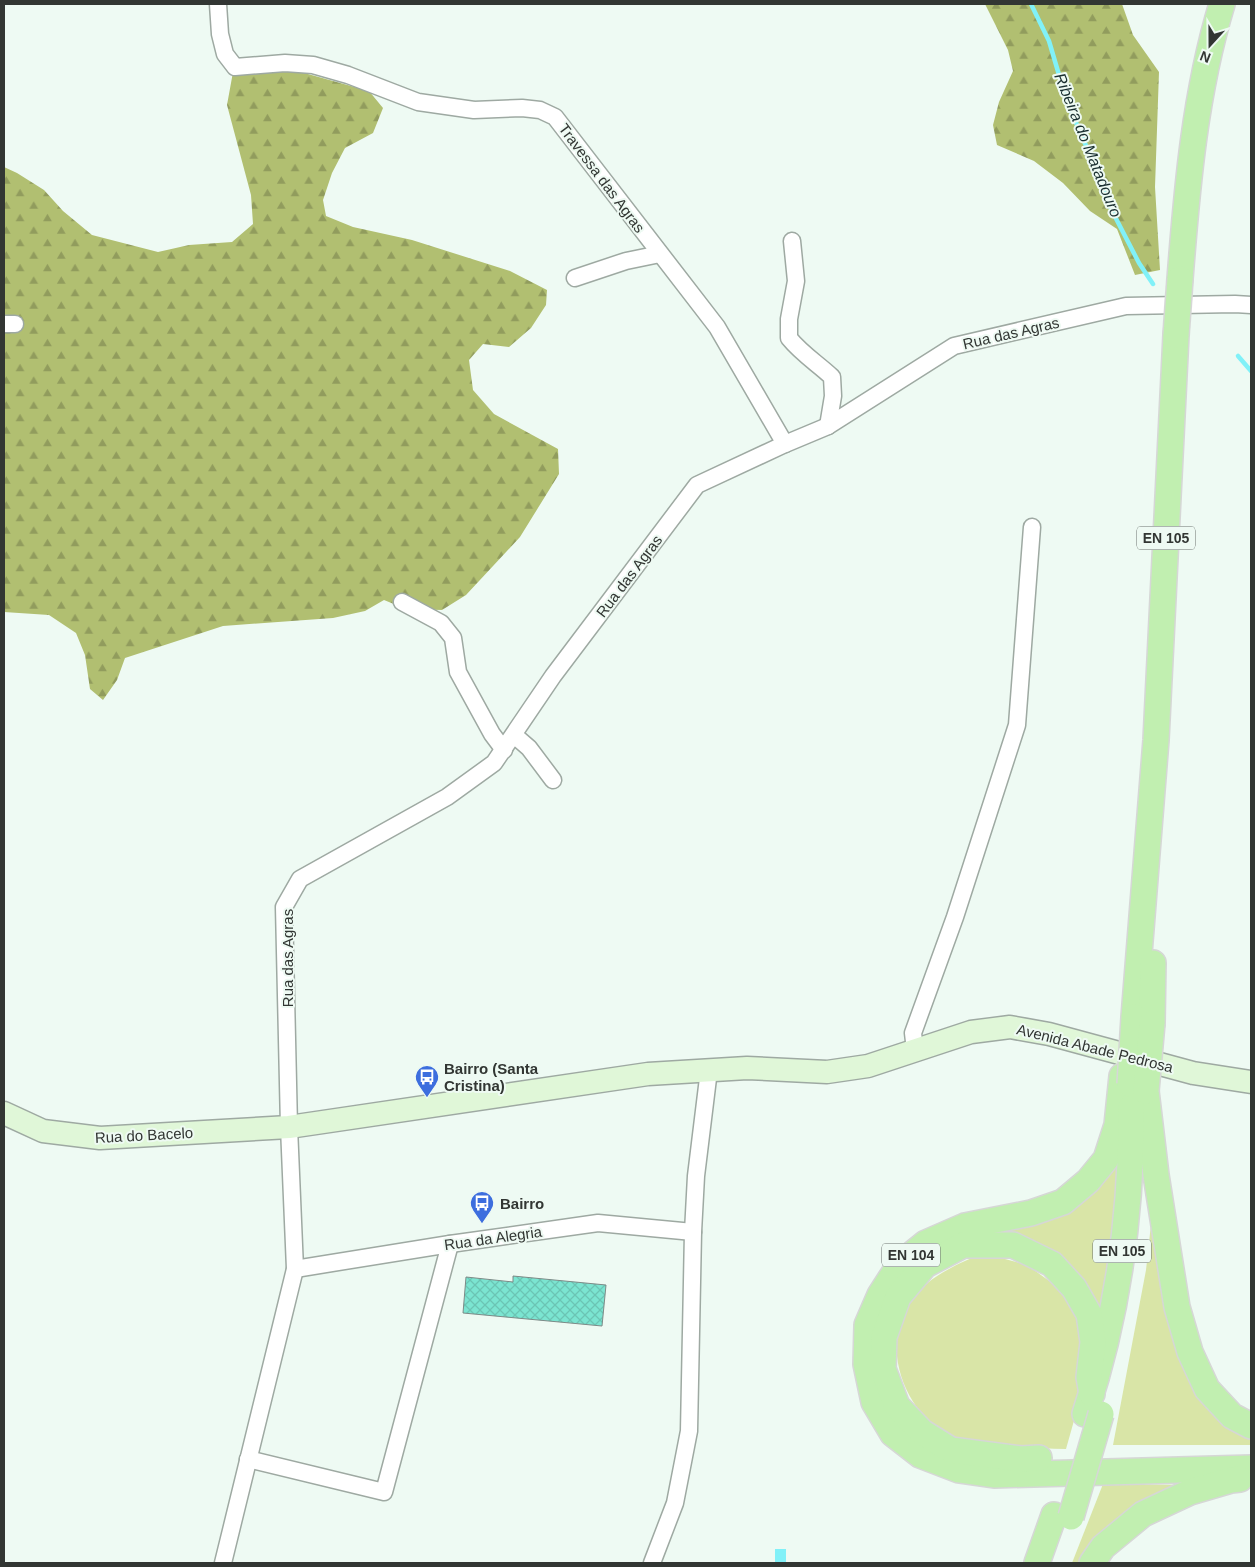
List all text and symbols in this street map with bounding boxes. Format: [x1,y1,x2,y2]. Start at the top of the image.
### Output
north arrow [1185,20,1235,70]
text: N [1198,48,1213,66]
water label: Ribeira do Matadouro [1051,70,1125,220]
street label: Travessa das Agras [555,120,649,236]
street label: Rua das Agras [961,314,1061,352]
road number: EN 105 [1137,526,1195,550]
street label: Rua das Agras [593,532,665,620]
street label: Rua das Agras [279,909,296,1007]
street label: Avenida Abade Pedrosa [1015,1020,1176,1076]
place label: Bairro (Santa Cristina) [444,1060,539,1094]
bus stop icon: Bairro (Santa Cristina) [414,1064,440,1098]
street label: Rua do Bacelo [94,1124,194,1146]
bus stop icon: Bairro [469,1190,495,1224]
place label: Bairro [500,1195,544,1212]
street label: Rua da Alegria [443,1223,544,1253]
road number: EN 105 [1093,1240,1151,1262]
road number: EN 104 [882,1244,940,1266]

